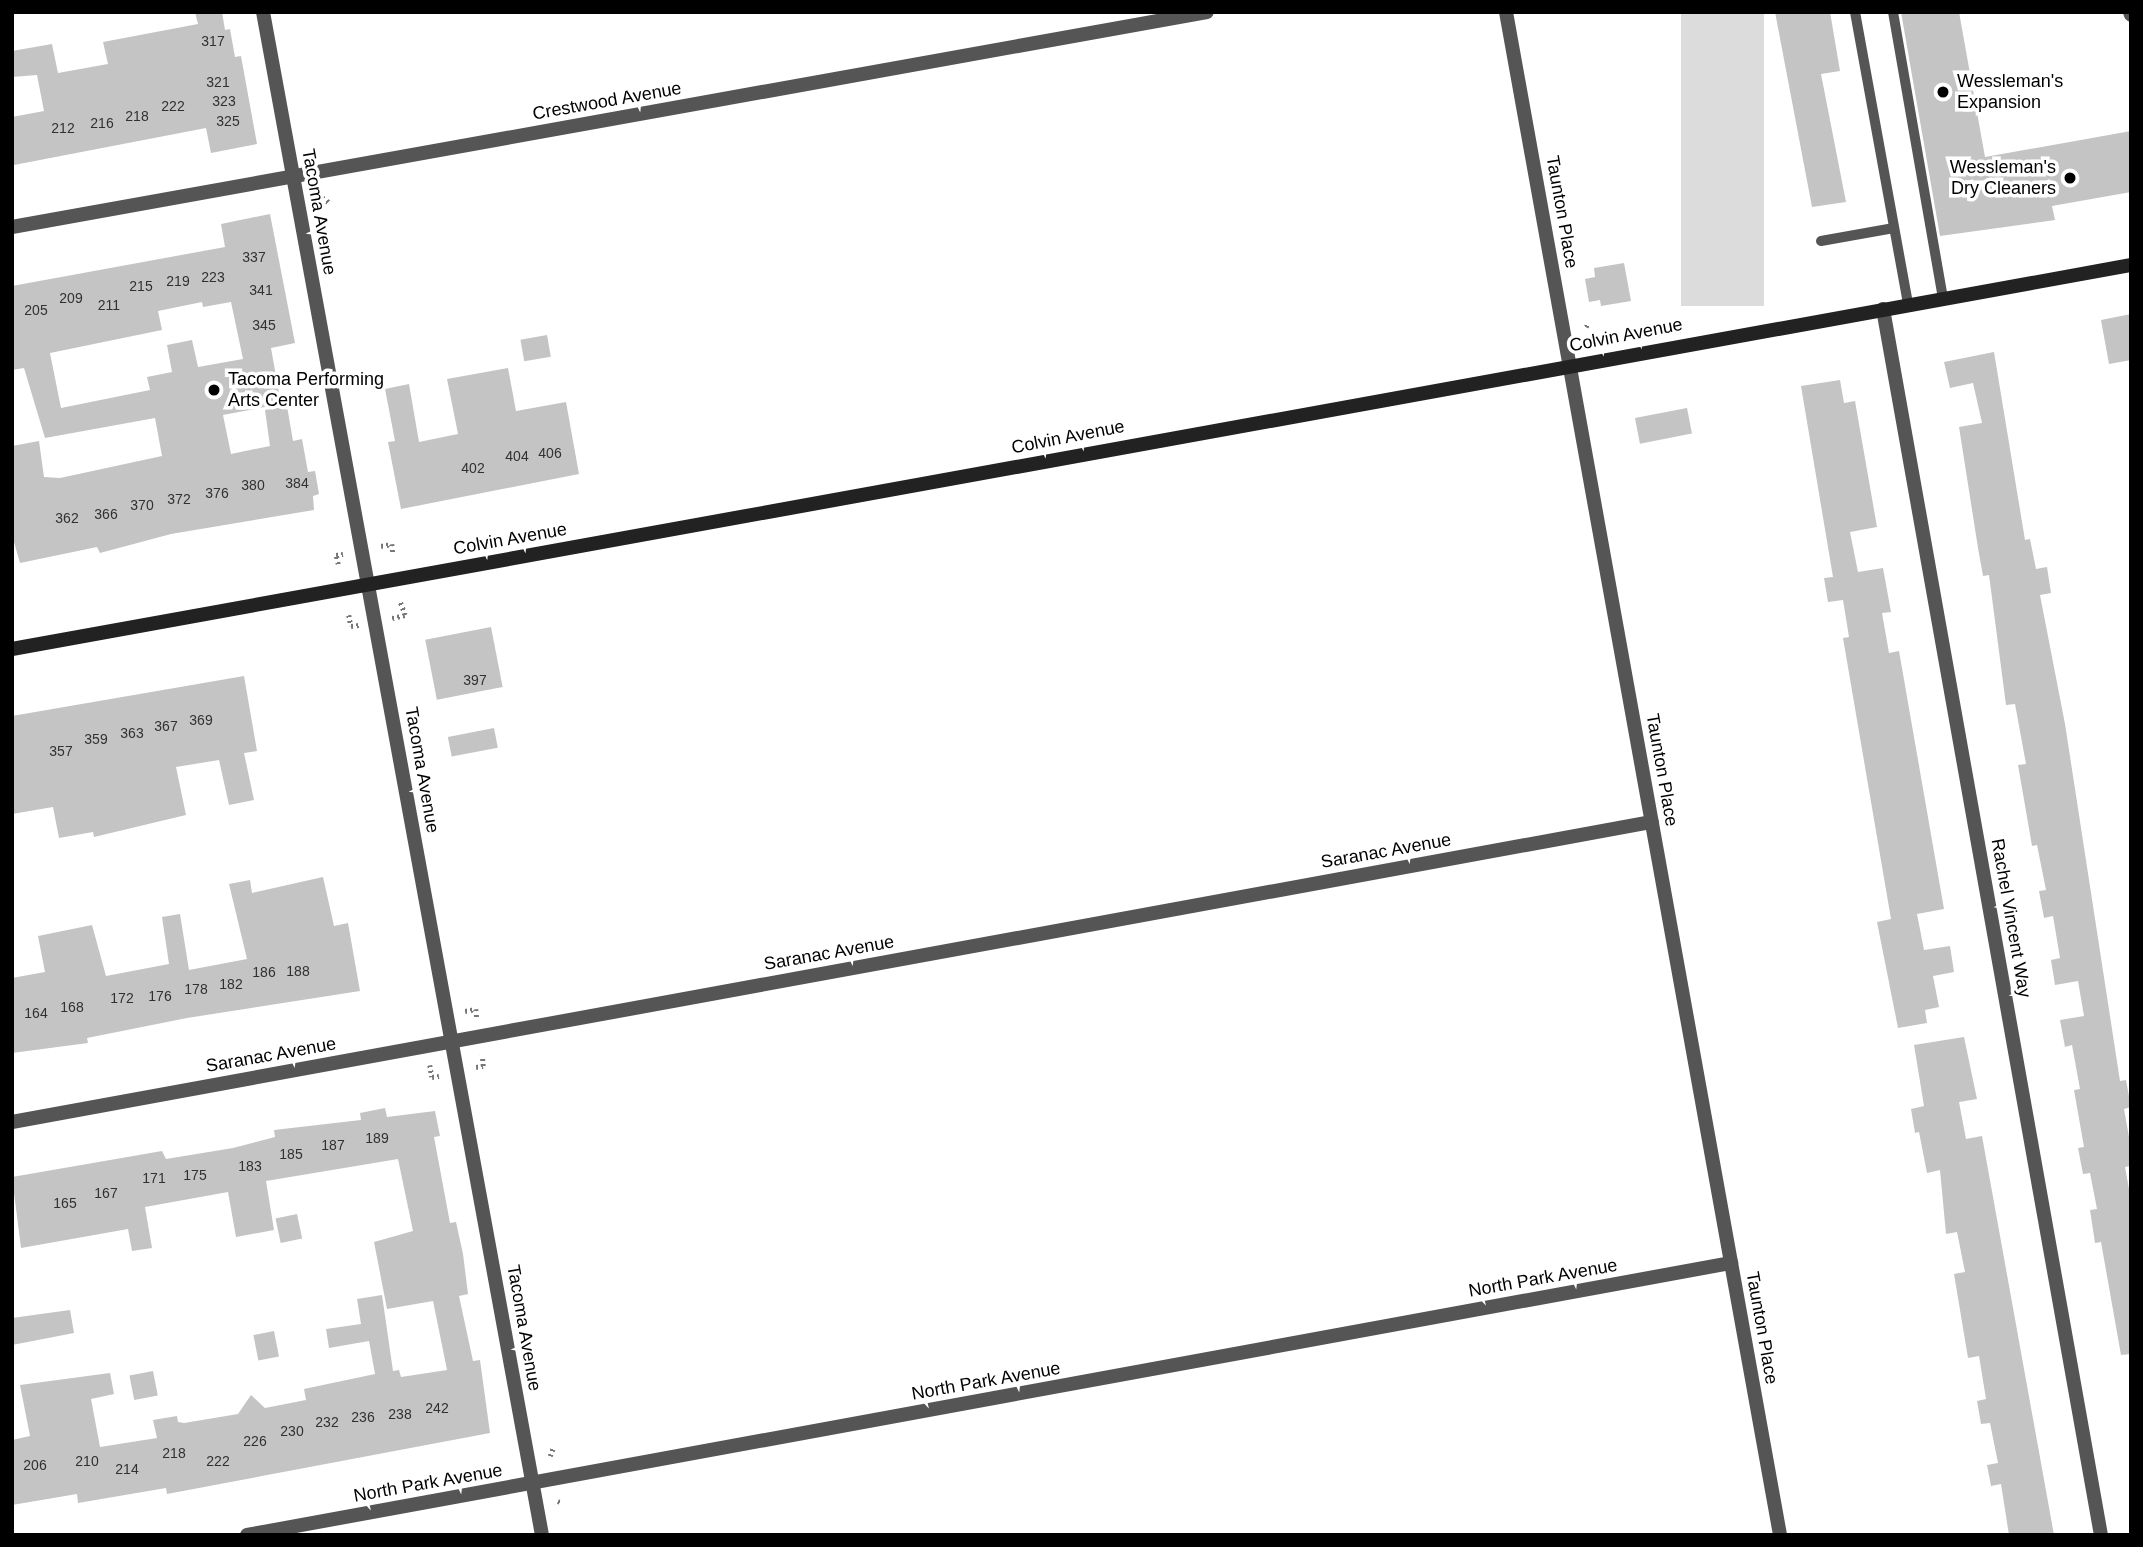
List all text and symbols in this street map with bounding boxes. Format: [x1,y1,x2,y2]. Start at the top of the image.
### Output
house number: 317 [201,33,225,49]
place label: Wessleman's Expansion [1957,71,2063,114]
house number: 321 [206,74,230,90]
street label: Crestwood Avenue [530,77,684,125]
marker: Wessleman's Expansion [1935,84,1951,100]
house number: 323 [212,93,236,109]
house number: 222 [161,98,185,114]
house number: 218 [125,108,149,124]
house number: 325 [216,113,240,129]
house number: 216 [90,115,114,131]
house number: 212 [51,120,75,136]
street label: Tacoma Avenue [297,147,341,277]
street label: Taunton Place [1541,154,1583,270]
place label: Wessleman's Dry Cleaners [1950,157,2056,200]
marker: Wessleman's Dry Cleaners [2062,170,2078,186]
house number: 337 [242,249,266,265]
house number: 223 [201,269,225,285]
house number: 219 [166,273,190,289]
house number: 215 [129,278,153,294]
house number: 341 [249,282,273,298]
house number: 209 [59,290,83,306]
house number: 211 [98,297,120,313]
house number: 205 [24,302,48,318]
street label: Colvin Avenue [1567,313,1685,357]
house number: 345 [252,317,276,333]
place label: Tacoma Performing Arts Center [228,369,384,412]
marker: Tacoma Performing Arts Center [206,382,222,398]
street label: Colvin Avenue [1009,415,1127,459]
house number: 406 [538,445,562,461]
house number: 404 [505,448,529,464]
house number: 402 [461,460,485,476]
house number: 384 [285,475,309,491]
house number: 380 [241,477,265,493]
house number: 376 [205,485,229,501]
house number: 372 [167,491,191,507]
house number: 370 [130,497,154,513]
house number: 366 [94,506,118,522]
house number: 362 [55,510,79,526]
street label: Colvin Avenue [451,518,569,560]
house number: 397 [463,672,487,688]
street label: Tacoma Avenue [400,705,444,835]
house number: 369 [189,712,213,728]
street label: Taunton Place [1641,712,1683,828]
house number: 367 [154,718,178,734]
house number: 363 [120,725,144,741]
house number: 359 [84,731,108,747]
house number: 357 [49,743,73,759]
street label: Saranac Avenue [1319,829,1453,873]
street label: Rachel Vincent Way [1986,837,2036,999]
street label: Saranac Avenue [762,931,896,975]
house number: 188 [286,963,310,979]
house number: 186 [252,964,276,980]
house number: 182 [219,976,243,992]
house number: 178 [184,981,208,997]
house number: 176 [148,988,172,1004]
house number: 172 [110,990,134,1006]
house number: 168 [60,999,84,1015]
house number: 164 [24,1005,48,1021]
street label: Saranac Avenue [204,1033,338,1077]
house number: 189 [365,1130,389,1146]
house number: 187 [321,1137,345,1153]
house number: 185 [279,1146,303,1162]
house number: 183 [238,1158,262,1174]
house number: 175 [183,1167,207,1183]
house number: 171 [142,1170,166,1186]
house number: 167 [94,1185,118,1201]
house number: 165 [53,1195,77,1211]
street label: North Park Avenue [1466,1254,1620,1302]
street label: Tacoma Avenue [502,1263,546,1393]
street label: Taunton Place [1741,1270,1783,1386]
street label: North Park Avenue [909,1357,1063,1405]
house number: 242 [425,1400,449,1416]
house number: 238 [388,1406,412,1422]
house number: 236 [351,1409,375,1425]
house number: 232 [315,1414,339,1430]
house number: 230 [280,1423,304,1439]
house number: 226 [243,1433,267,1449]
house number: 218 [162,1445,186,1461]
house number: 210 [75,1453,99,1469]
house number: 222 [206,1453,230,1469]
house number: 206 [23,1457,47,1473]
street label: North Park Avenue [351,1459,505,1507]
house number: 214 [115,1461,139,1477]

